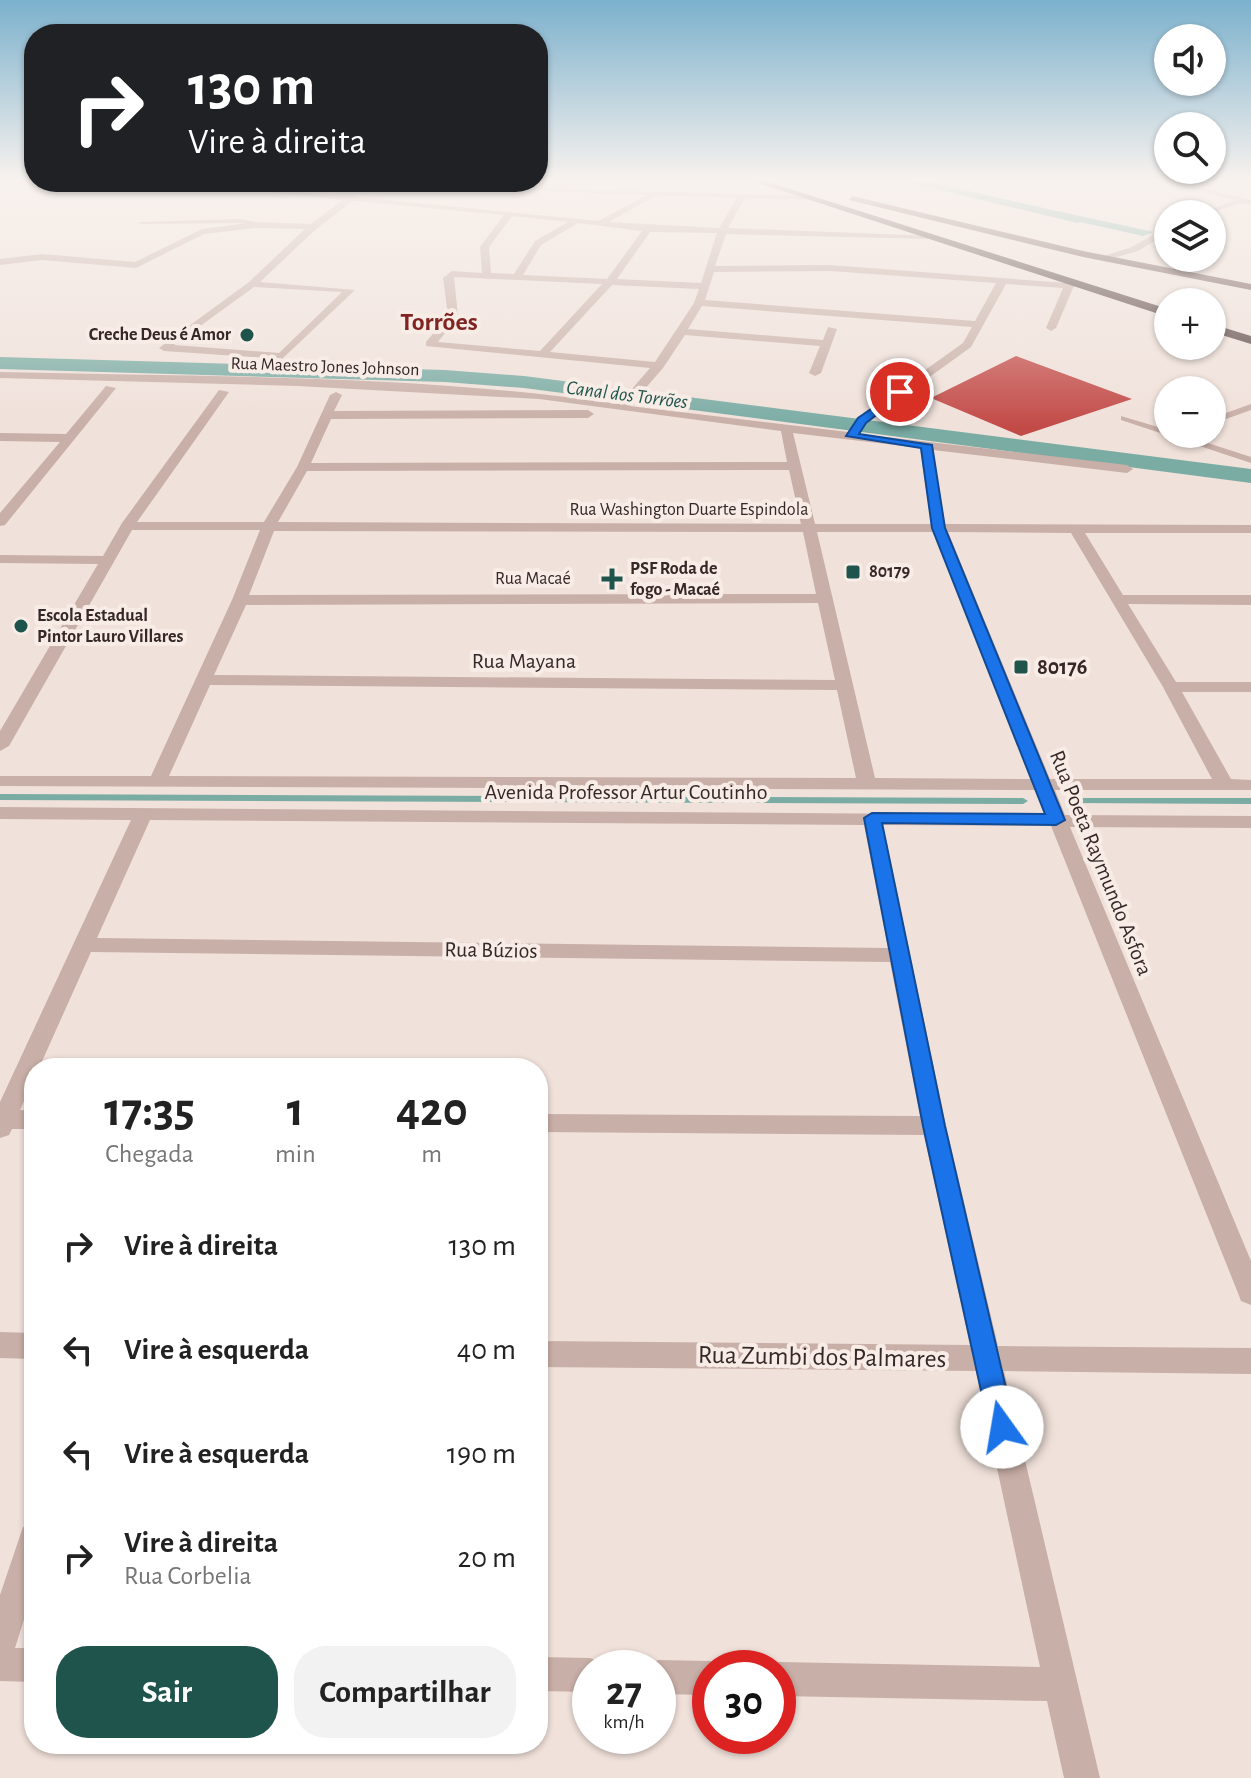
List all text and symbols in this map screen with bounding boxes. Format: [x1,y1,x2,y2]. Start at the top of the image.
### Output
map controls [1154,24,1226,448]
button: sound [1154,24,1226,96]
icon: right [56,56,160,160]
text: 130 m [188,59,315,115]
button: search [1154,112,1226,184]
text: Vire à direita [188,124,366,160]
button: layers [1154,200,1226,272]
button: + [1154,288,1226,360]
district label: Torrões [400,309,478,335]
place label: Creche Deus é Amor [89,326,232,344]
marker: Creche Deus é Amor [238,326,256,344]
street label: Rua Maestro Jones Johnson [230,355,420,379]
pin [866,358,934,426]
icon: arrive [878,370,922,414]
button: − [1154,376,1226,448]
water label: Canal dos Torrões [565,378,689,412]
street label: Rua Washington Duarte Espindola [570,501,808,519]
place label: PSF Roda de fogo - Macaé [630,560,720,599]
marker: 80179 [844,563,862,581]
place label: 80179 [869,563,911,581]
marker: PSF Roda de fogo - Macaé [601,568,623,590]
street label: Rua Macaé [495,570,571,588]
place label: Escola Estadual Pintor Lauro Villares [37,607,184,646]
marker: Escola Estadual Pintor Lauro Villares [12,617,30,635]
street label: Rua Mayana [472,650,576,672]
place label: 80176 [1037,656,1087,678]
marker: 80176 [1012,658,1030,676]
street label: Rua Poeta Raymundo Asfora [1046,747,1156,979]
street label: Avenida Professor Artur Coutinho [484,781,768,803]
street label: Rua Búzios [444,938,538,962]
text: 17:35 [104,1087,195,1135]
text: 1 [287,1087,304,1135]
text: 420 [396,1087,468,1135]
text: Chegada [105,1141,194,1167]
text: min [275,1141,316,1167]
text: m [421,1141,442,1167]
icon: right [56,1224,100,1268]
text: Vire à direita [124,1231,278,1261]
text: 130 m [449,1231,516,1261]
icon: left [56,1328,100,1372]
text: Vire à esquerda [124,1335,309,1365]
text: 40 m [457,1335,516,1365]
street label: Rua Zumbi dos Palmares [698,1342,946,1372]
position arrow [960,1385,1044,1469]
icon: left [56,1432,100,1476]
text: Vire à esquerda [124,1439,309,1469]
text: 190 m [447,1439,516,1469]
text: Vire à direita [124,1528,278,1558]
icon: right [56,1536,100,1580]
text: 20 m [458,1543,516,1573]
text: Rua Corbelia [124,1563,251,1589]
button: Sair [56,1646,278,1738]
button: Compartilhar [294,1646,516,1738]
speed limit sign: 30 [692,1650,796,1754]
text: 27 [606,1672,642,1712]
text: km/h [603,1712,645,1732]

